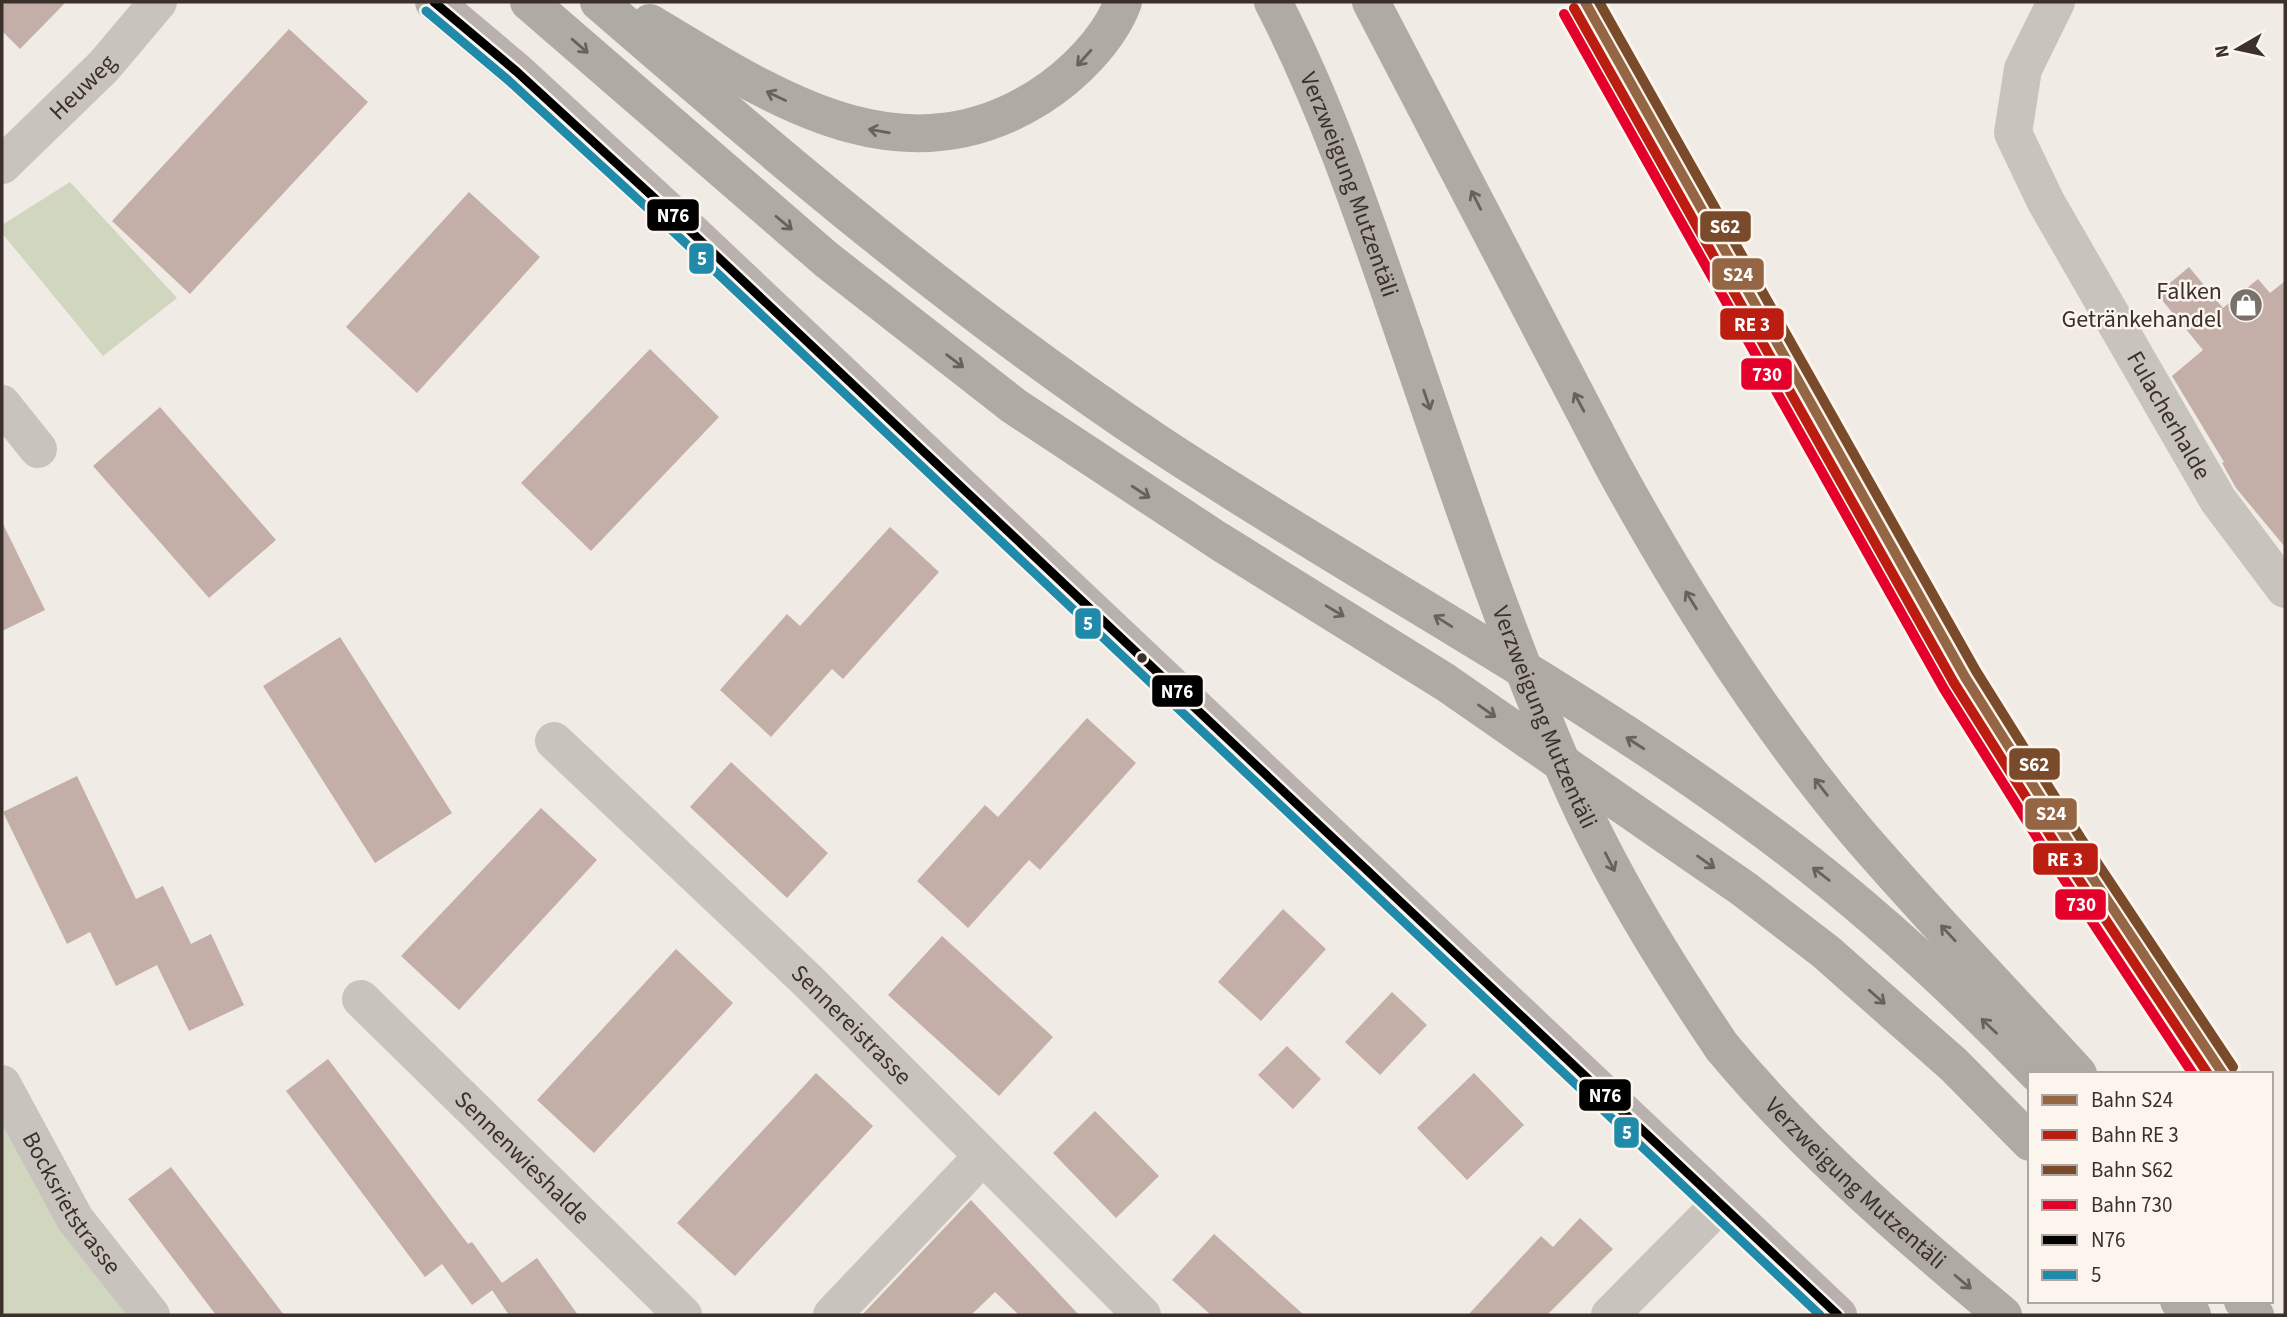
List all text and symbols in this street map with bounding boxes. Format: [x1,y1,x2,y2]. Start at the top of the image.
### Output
north arrow [2203,14,2273,84]
one-way arrow [571,38,588,55]
text: N [2208,43,2237,60]
street label: Heuweg [41,47,124,128]
one-way arrow [1076,49,1092,67]
street label: Verzweigung Mutzentäli [1291,66,1408,302]
one-way arrow [766,89,787,102]
one-way arrow [868,124,891,137]
one-way arrow [1468,190,1482,211]
line badge: N76 [646,198,700,232]
text: N76 [657,203,689,230]
line badge: S62 [1699,210,1752,243]
text: S62 [1710,214,1740,241]
one-way arrow [774,215,792,231]
line badge: 5 [688,242,715,275]
text: 5 [697,246,707,273]
line badge: S24 [1711,257,1765,291]
text: S24 [1723,262,1753,289]
place label: Falken Getränkehandel [2061,274,2222,337]
shop icon: Falken Getränkehandel [2227,286,2265,324]
line badge: RE 3 [1719,307,1785,341]
text: RE 3 [1734,312,1770,339]
street label: Fulacherhalde [2118,344,2220,486]
one-way arrow [946,353,964,368]
line badge: 730 [1740,357,1793,391]
text: 730 [1752,362,1782,389]
one-way arrow [1422,389,1434,411]
one-way arrow [1572,392,1585,413]
one-way arrow [1131,485,1151,499]
one-way arrow [1683,591,1697,611]
street label: Verzweigung Mutzentäli [1483,601,1606,834]
one-way arrow [1324,604,1344,618]
line badge: 5 [1074,607,1102,640]
text: 5 [1083,611,1093,638]
one-way arrow [1433,614,1453,628]
unlabelled marker [1135,651,1149,665]
line badge: N76 [1151,674,1204,708]
text: N76 [1161,679,1193,706]
one-way arrow [1477,704,1496,718]
one-way arrow [1626,735,1645,750]
line badge: S62 [2008,747,2061,781]
text: S62 [2019,752,2049,779]
one-way arrow [1814,778,1829,796]
line badge: S24 [2024,797,2078,831]
text: S24 [2036,801,2066,828]
line badge: RE 3 [2032,842,2099,876]
text: RE 3 [2047,847,2083,874]
one-way arrow [1603,851,1617,872]
one-way arrow [1696,855,1715,869]
one-way arrow [1812,866,1830,881]
line badge: 730 [2054,888,2107,921]
text: 730 [2066,892,2096,919]
one-way arrow [1940,925,1957,942]
street label: Sennereistrasse [783,956,920,1093]
one-way arrow [1868,989,1886,1005]
one-way arrow [1981,1018,1998,1035]
legend [2028,1072,2273,1303]
line badge: N76 [1578,1078,1632,1112]
street label: Sennenwieshalde [447,1083,598,1232]
text: N76 [1589,1083,1621,1110]
text: Bahn S24 [2091,1085,2173,1115]
street label: Verzweigung Mutzentäli [1757,1089,1954,1277]
line badge: 5 [1613,1116,1640,1149]
text: 5 [1622,1120,1632,1147]
text: Bahn RE 3 [2091,1120,2179,1150]
street label: Bocksrietstrasse [13,1125,130,1282]
text: Bahn S62 [2091,1155,2173,1185]
text: Bahn 730 [2091,1190,2172,1220]
text: N76 [2091,1225,2125,1255]
text: 5 [2091,1260,2101,1290]
one-way arrow [1954,1274,1972,1290]

